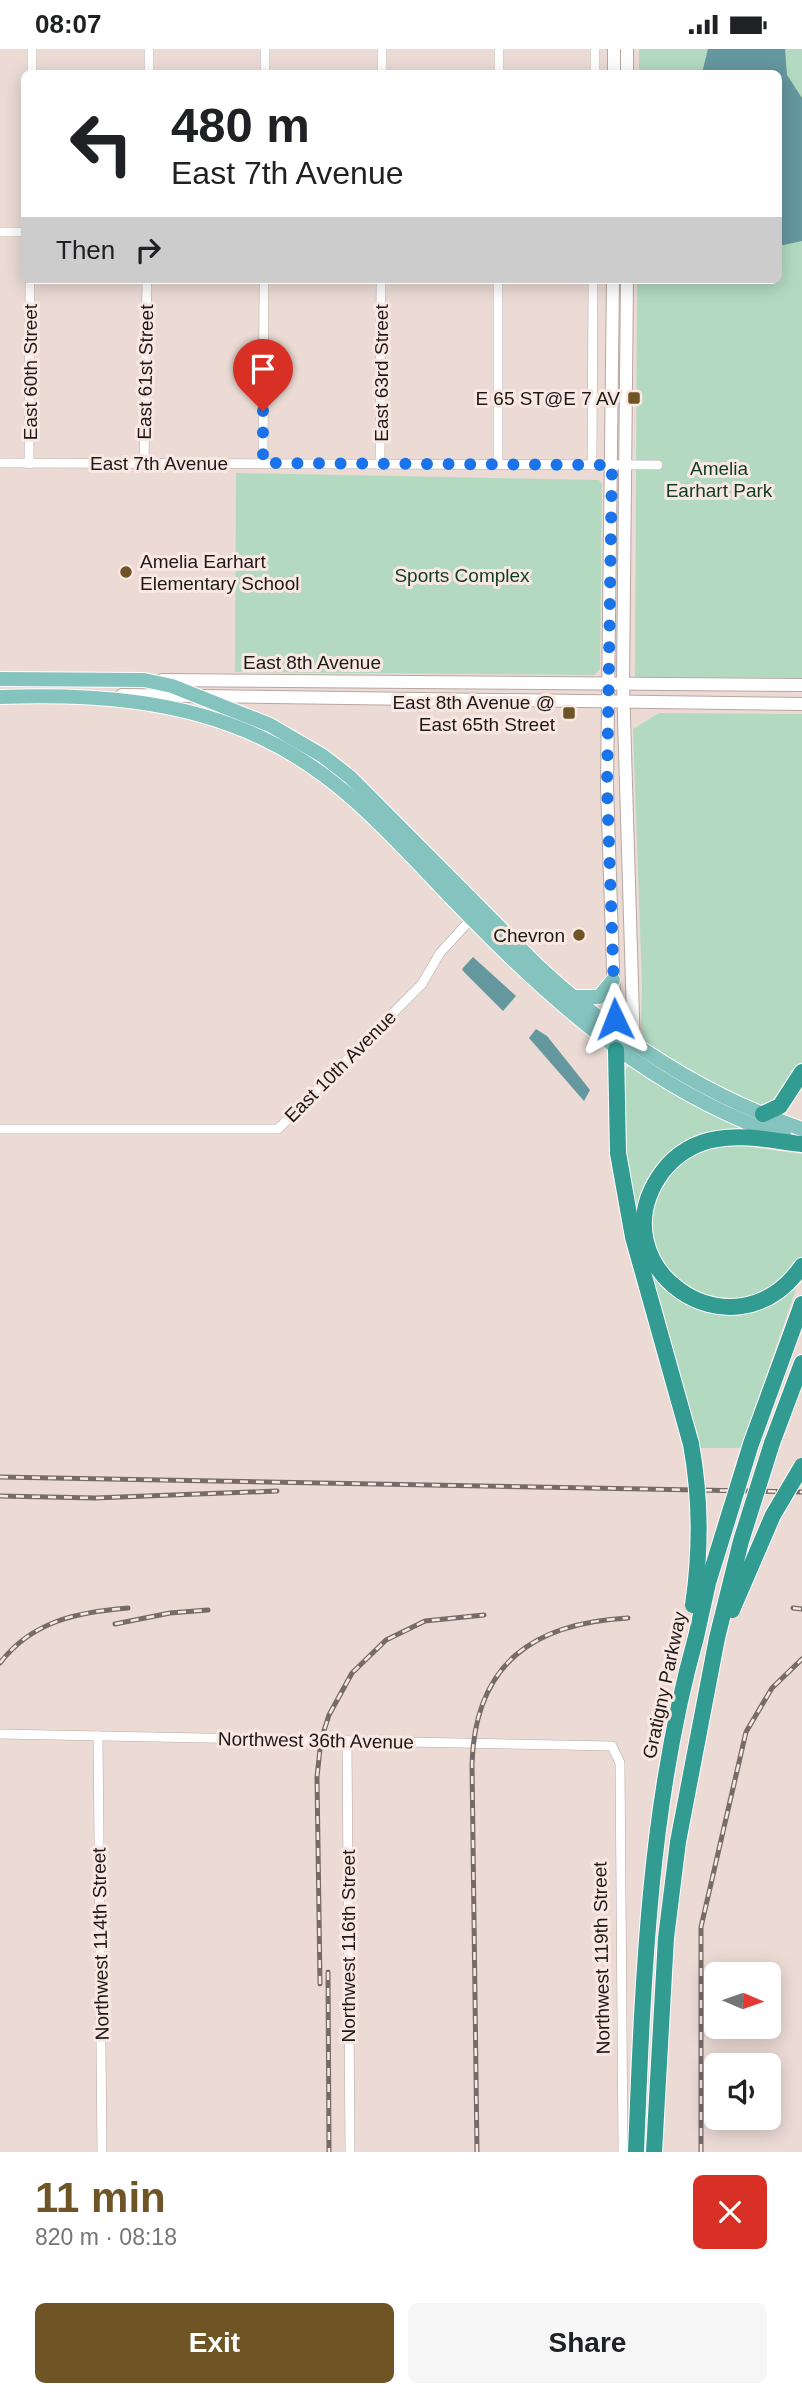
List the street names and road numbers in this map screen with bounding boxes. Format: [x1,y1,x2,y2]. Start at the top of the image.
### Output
street label: East 60th Street [20,303,41,440]
street label: East 61st Street [134,304,157,440]
street label: East 63rd Street [371,304,392,442]
street label: East 7th Avenue [90,453,228,474]
street label: East 8th Avenue [243,652,381,673]
street label: East 10th Avenue [280,1006,400,1126]
street label: Gratigny Parkway [639,1609,690,1761]
street label: Northwest 36th Avenue [218,1728,414,1753]
street label: Northwest 114th Street [88,1847,113,2041]
street label: Northwest 116th Street [338,1849,359,2042]
street label: Northwest 119th Street [589,1861,614,2055]

